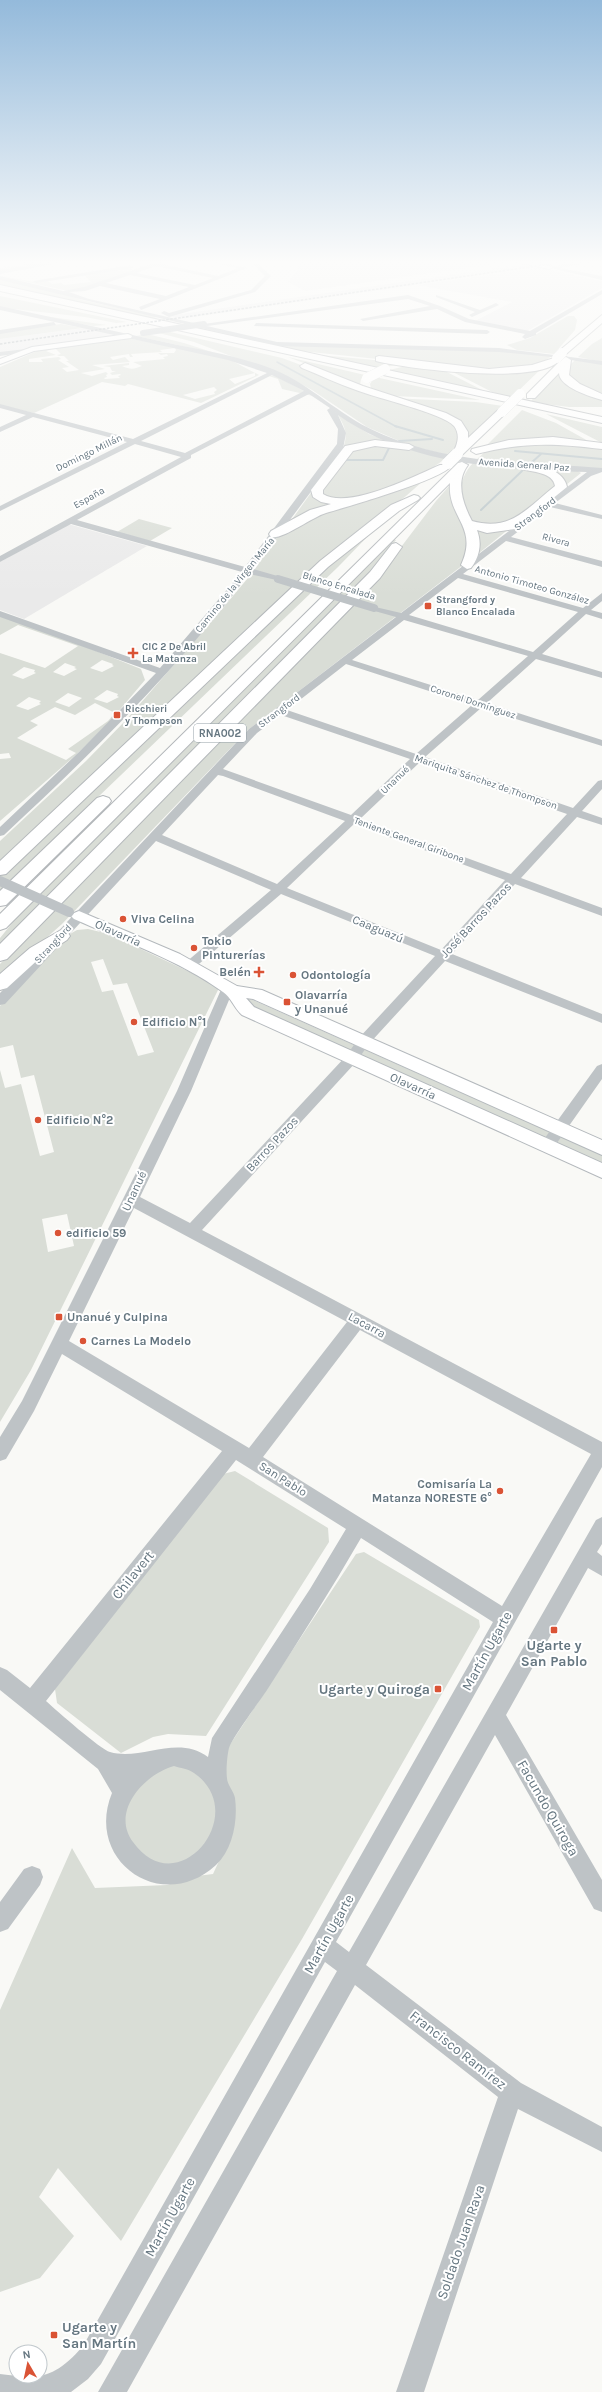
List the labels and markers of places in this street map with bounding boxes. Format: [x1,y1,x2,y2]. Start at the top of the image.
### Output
place label: Strangford y Blanco Encalada [436,594,515,618]
marker: Strangford y Blanco Encalada [423,601,433,611]
place label: CIC 2 De Abril La Matanza [142,641,206,665]
marker: CIC 2 De Abril La Matanza [127,647,139,659]
place label: Ricchieri y Thompson [125,703,183,727]
marker: Ricchieri y Thompson [112,710,122,720]
place label: Viva Celina [131,912,195,926]
marker: Viva Celina [118,914,128,924]
place label: Tokio Pinturerías [202,934,266,962]
marker: Tokio Pinturerías [189,943,199,953]
place label: Belén [219,965,251,979]
marker: Belén [254,967,264,977]
place label: Odontología [301,968,371,982]
marker: Odontología [288,970,298,980]
place label: Olavarría y Unanué [295,988,348,1016]
marker: Olavarría y Unanué [282,997,292,1007]
place label: Edificio N°1 [142,1015,206,1029]
marker: Edificio N°1 [129,1017,139,1027]
place label: Edificio N°2 [46,1113,113,1127]
marker: Edificio N°2 [33,1115,43,1125]
place label: edificio 59 [66,1226,126,1240]
marker: edificio 59 [53,1228,63,1238]
place label: Unanué y Culpina [67,1310,168,1324]
marker: Unanué y Culpina [54,1312,64,1322]
place label: Carnes La Modelo [91,1334,191,1348]
marker: Carnes La Modelo [78,1336,88,1346]
place label: Comisaría La Matanza NORESTE 6° [372,1477,492,1505]
marker: Comisaría La Matanza NORESTE 6° [495,1486,505,1496]
marker: Ugarte y San Pablo [549,1625,559,1635]
place label: Ugarte y San Pablo [521,1637,587,1670]
place label: Ugarte y Quiroga [319,1681,430,1698]
marker: Ugarte y Quiroga [433,1684,443,1694]
place label: Ugarte y San Martín [62,2319,136,2352]
marker: Ugarte y San Martín [49,2330,59,2340]

